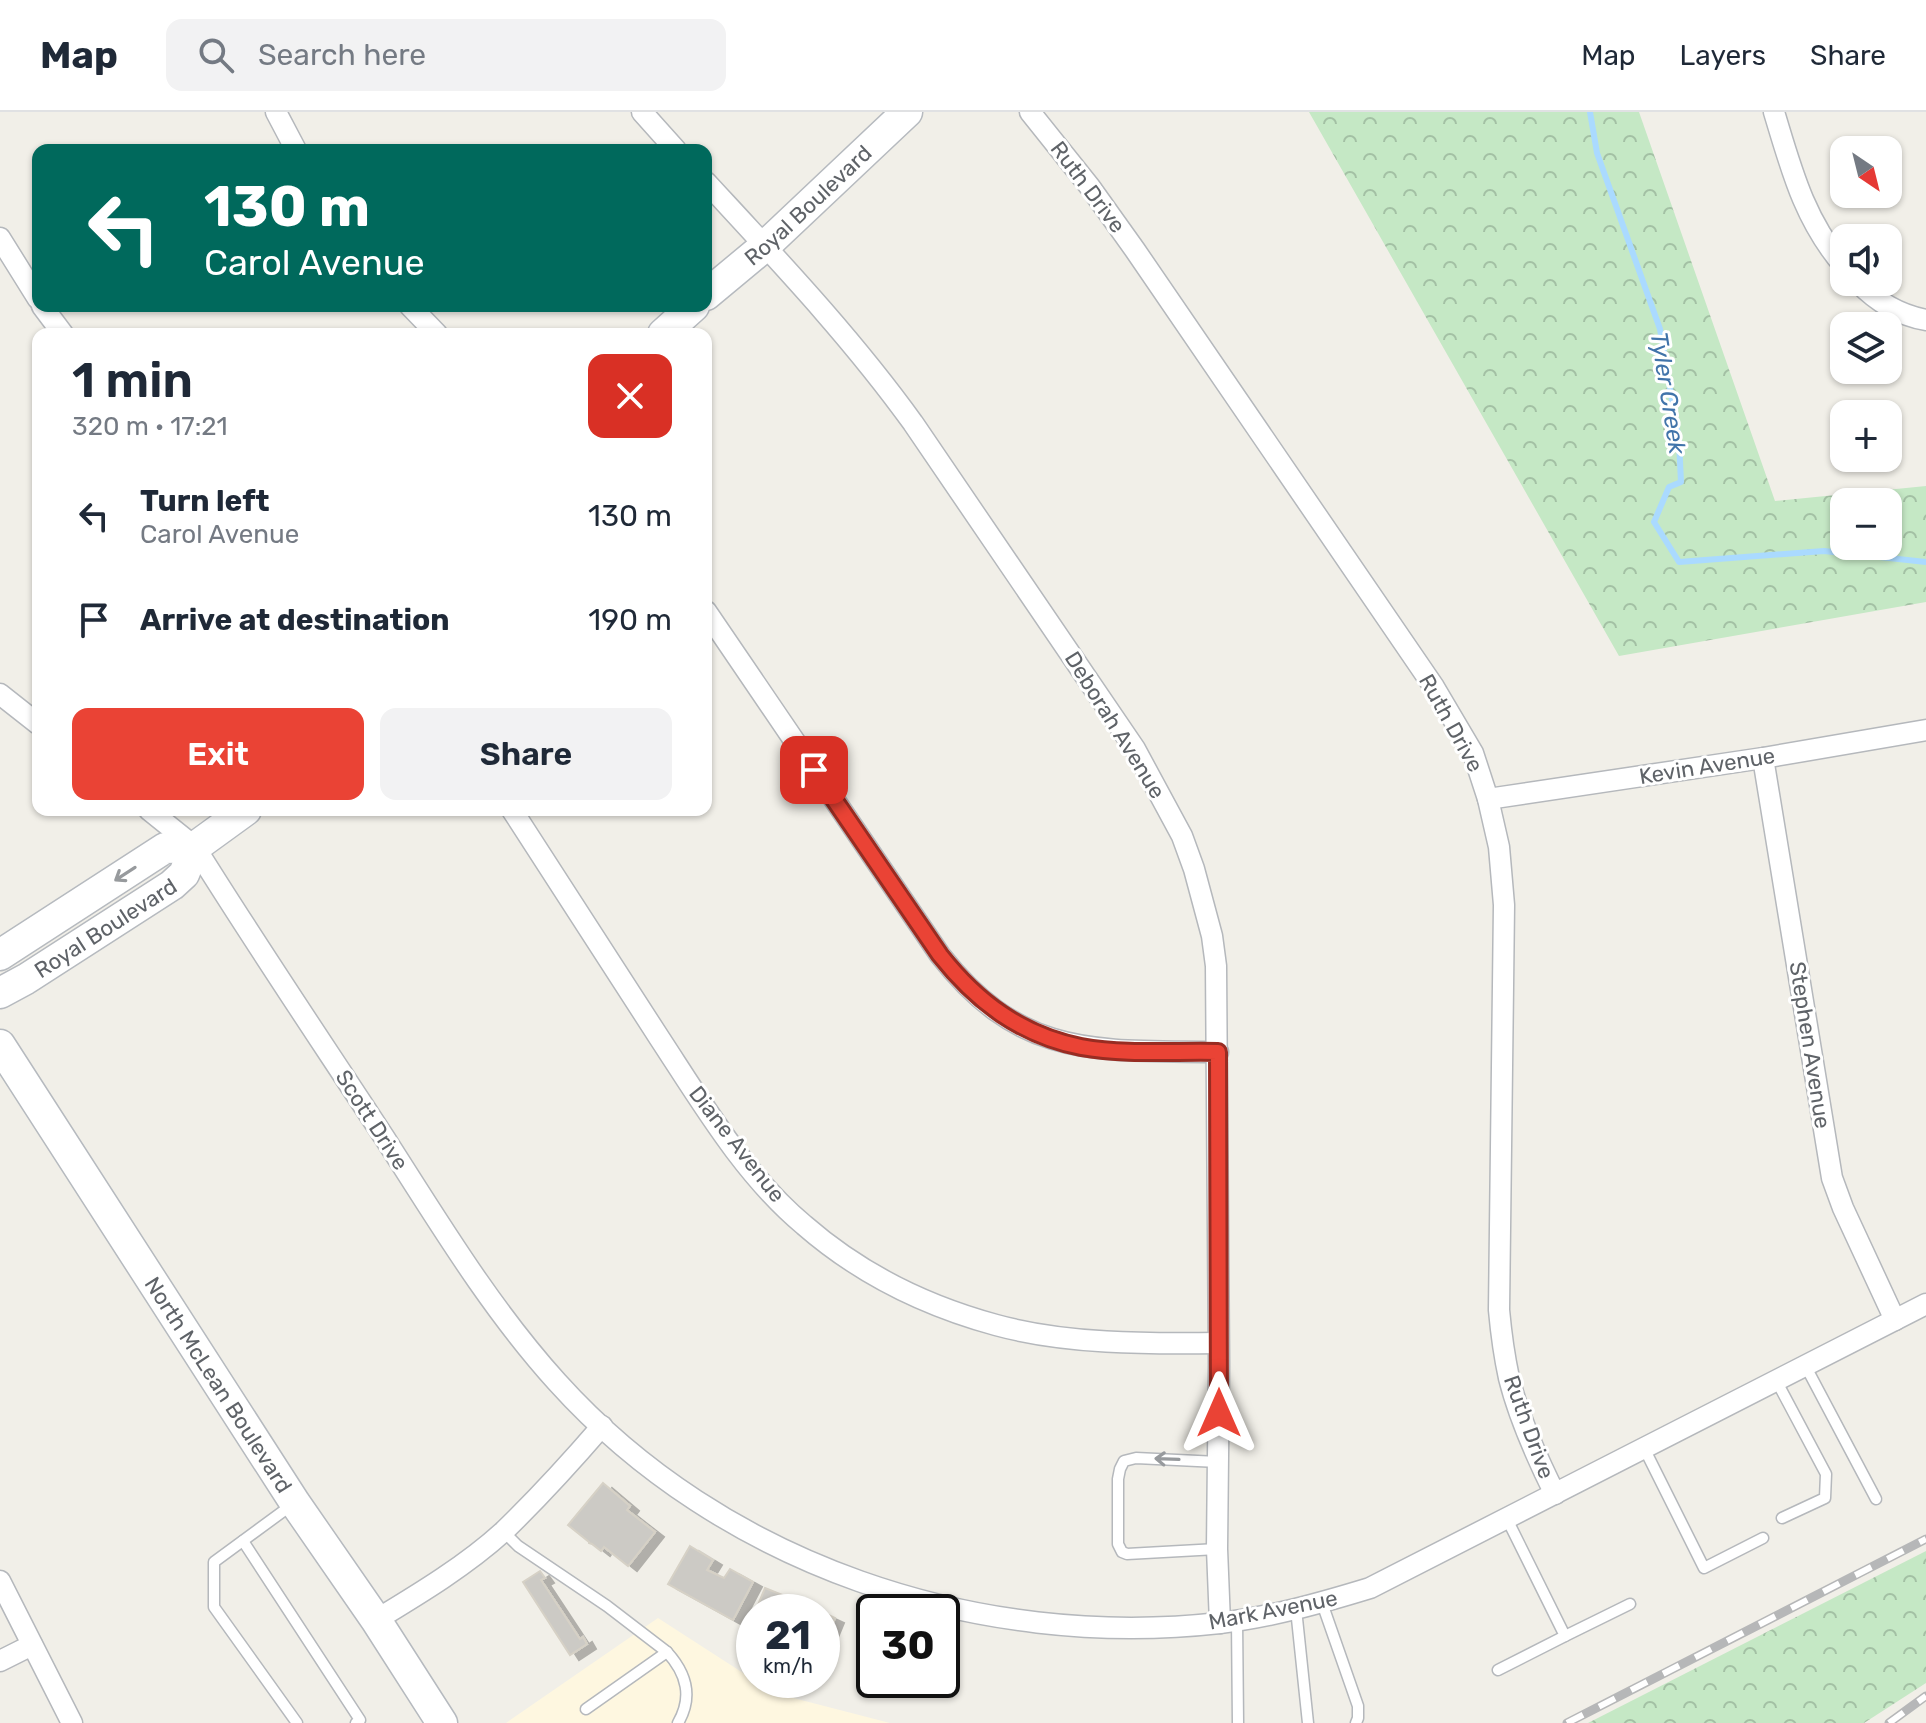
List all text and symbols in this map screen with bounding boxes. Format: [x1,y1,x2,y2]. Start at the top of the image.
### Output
search box [166,19,726,91]
text: Map [40,32,118,78]
icon: search [194,33,238,77]
text: Search here [258,37,426,73]
text: Map [1581,39,1636,72]
text: Layers [1680,39,1766,72]
text: Share [1810,39,1886,72]
street label: Ruth Drive [1045,136,1131,238]
north arrow [1830,136,1902,208]
map controls [1830,136,1902,560]
street label: Royal Boulevard [739,139,877,271]
text: 130 m [204,174,370,240]
icon: left [72,176,176,280]
button: sound [1830,224,1902,296]
text: Carol Avenue [204,241,425,284]
button: layers [1830,312,1902,384]
water label: Tyler Creek [1645,330,1692,457]
text: 1 min [72,352,193,409]
button: close [588,354,672,438]
button: + [1830,400,1902,472]
text: 320 m · 17:21 [72,411,228,442]
text: Turn left [140,483,270,519]
button: − [1830,488,1902,560]
icon: left [72,494,116,538]
text: 130 m [588,498,672,534]
text: Carol Avenue [140,519,299,550]
icon: arrive [72,598,116,642]
text: Arrive at destination [140,602,450,638]
text: 190 m [588,602,672,638]
street label: Deborah Avenue [1059,646,1171,804]
street label: Ruth Drive [1413,669,1489,777]
button: Exit [72,708,364,800]
button: Share [380,708,672,800]
pin [780,736,848,804]
street label: Kevin Avenue [1637,742,1777,790]
icon: arrive [792,748,836,792]
one-way arrow [114,866,136,883]
street label: Royal Boulevard [29,872,182,984]
street label: Stephen Avenue [1783,960,1837,1130]
street label: Scott Drive [330,1065,414,1175]
street label: Diane Avenue [683,1080,791,1208]
street label: North McLean Boulevard [139,1272,298,1498]
position arrow [1177,1371,1261,1455]
street label: Ruth Drive [1498,1372,1560,1482]
one-way arrow [1154,1451,1181,1466]
street label: Mark Avenue [1206,1584,1340,1636]
speed limit sign: 30 [856,1594,960,1698]
text: 21 [765,1612,811,1659]
text: km/h [763,1654,813,1678]

